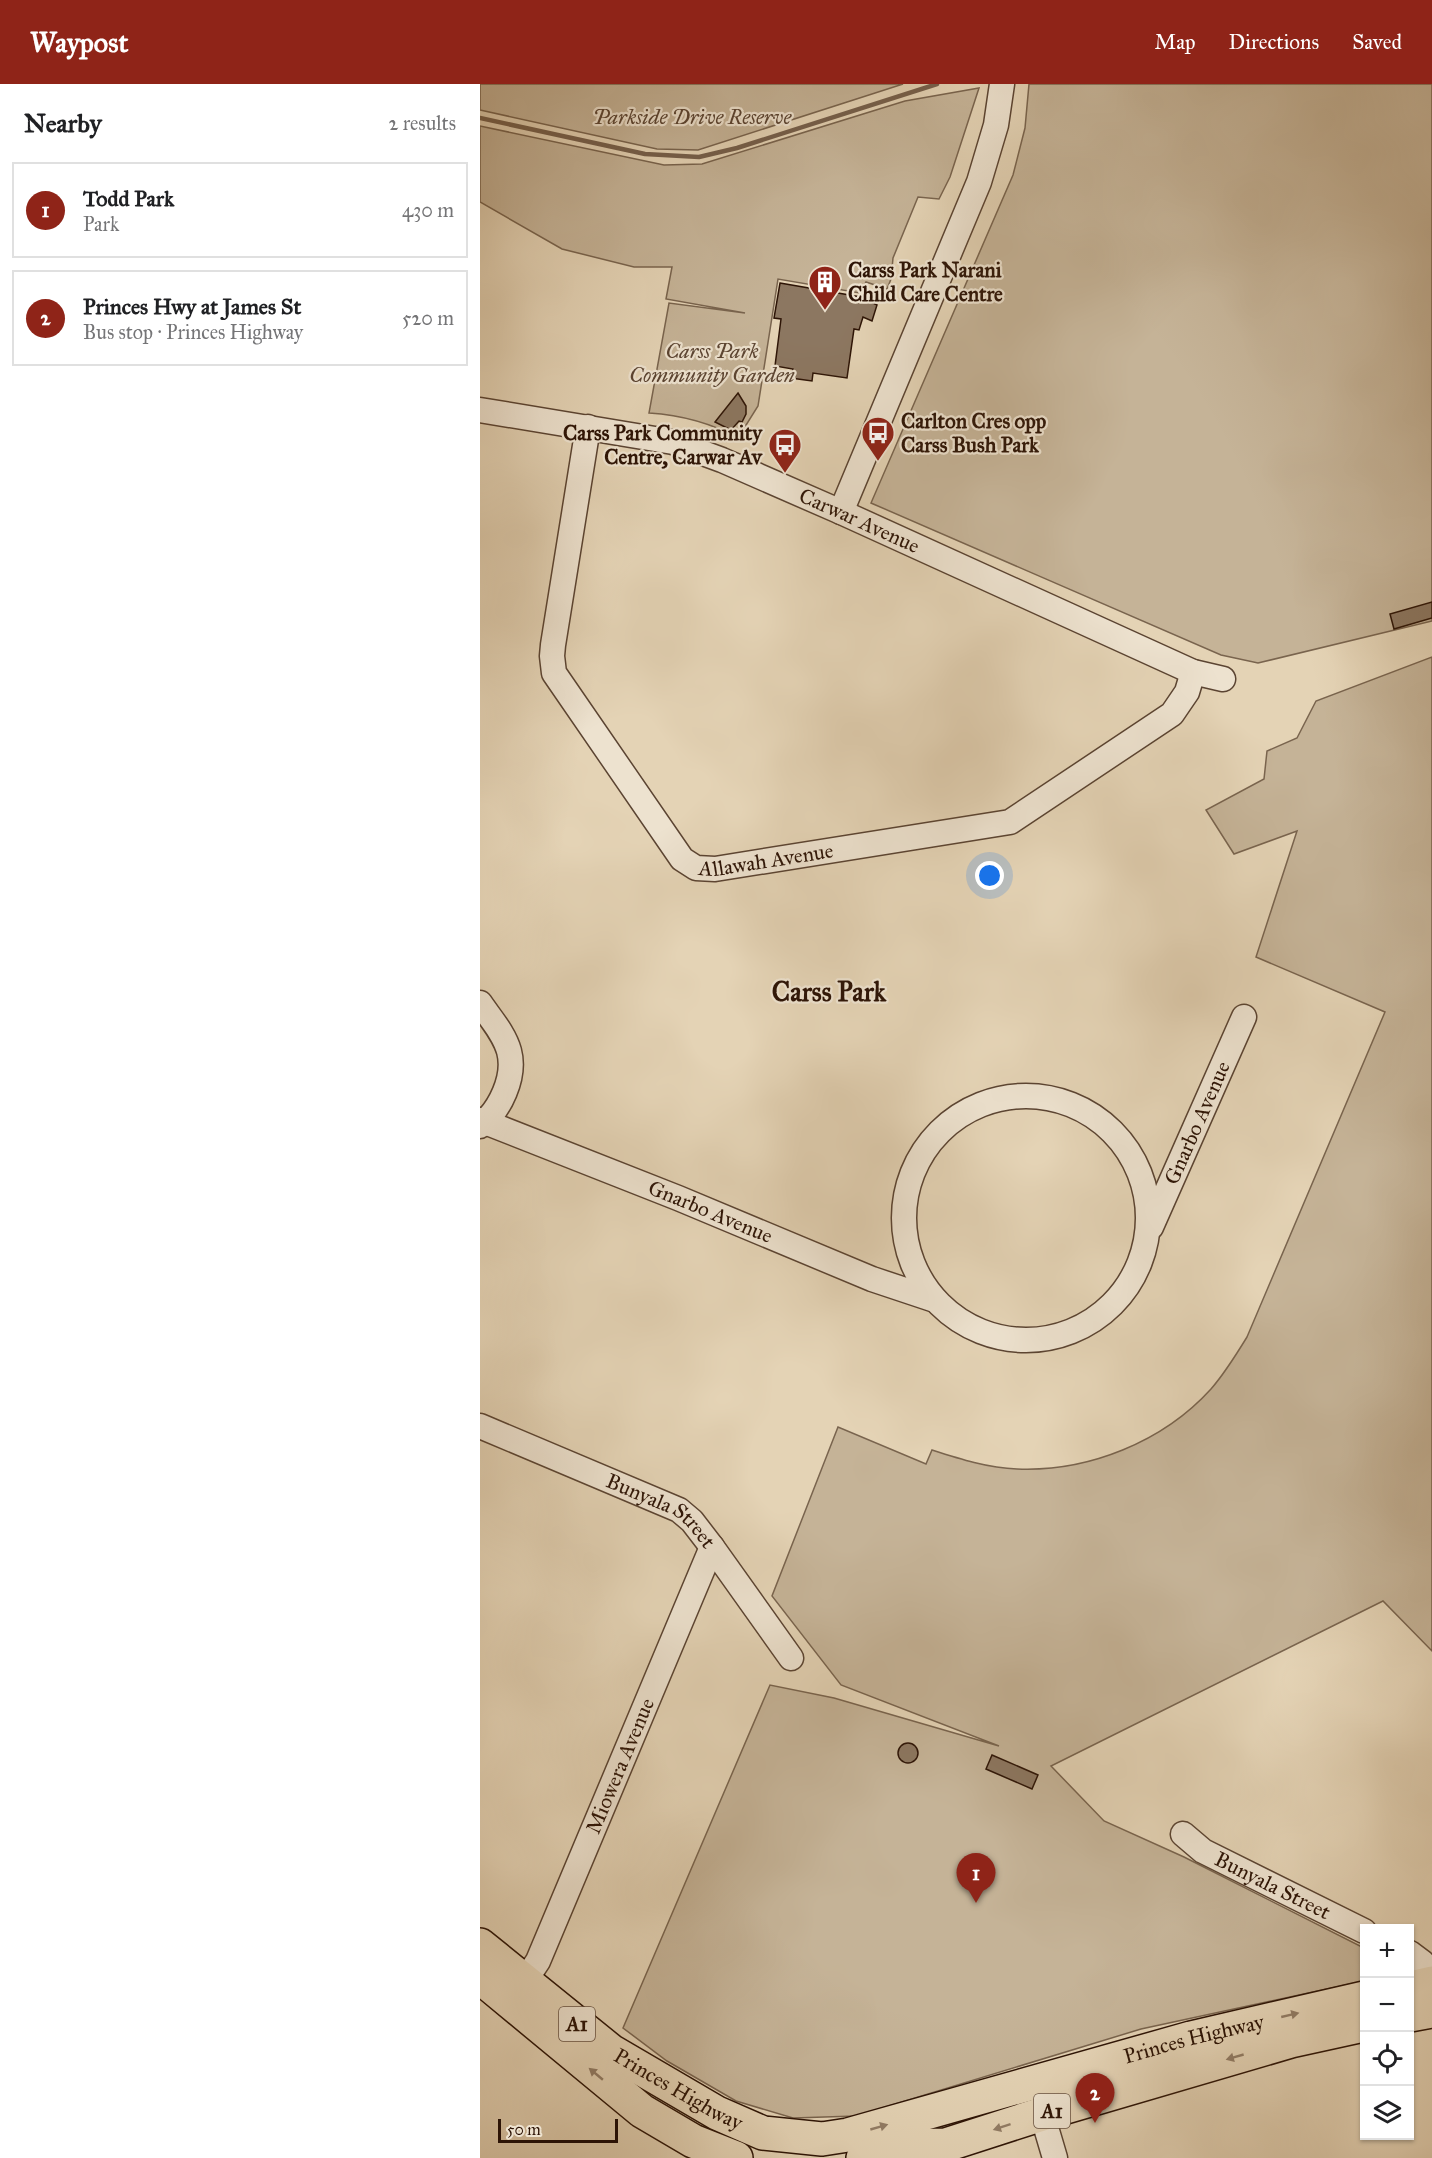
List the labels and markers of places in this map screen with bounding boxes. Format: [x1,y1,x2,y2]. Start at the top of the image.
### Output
place label: Carss Park Narani Child Care Centre [848,257,1003,307]
building icon: Carss Park Narani Child Care Centre [807,264,843,311]
place label: Carlton Cres opp Carss Bush Park [901,408,1047,458]
bus stop icon: Carlton Cres opp Carss Bush Park [860,415,896,462]
place label: Carss Park Community Centre, Carwar Av [563,420,763,470]
bus stop icon: Carss Park Community Centre, Carwar Av [767,427,803,474]
pin: 1 [956,1854,996,1903]
pin: 2 [1076,2074,1114,2123]

